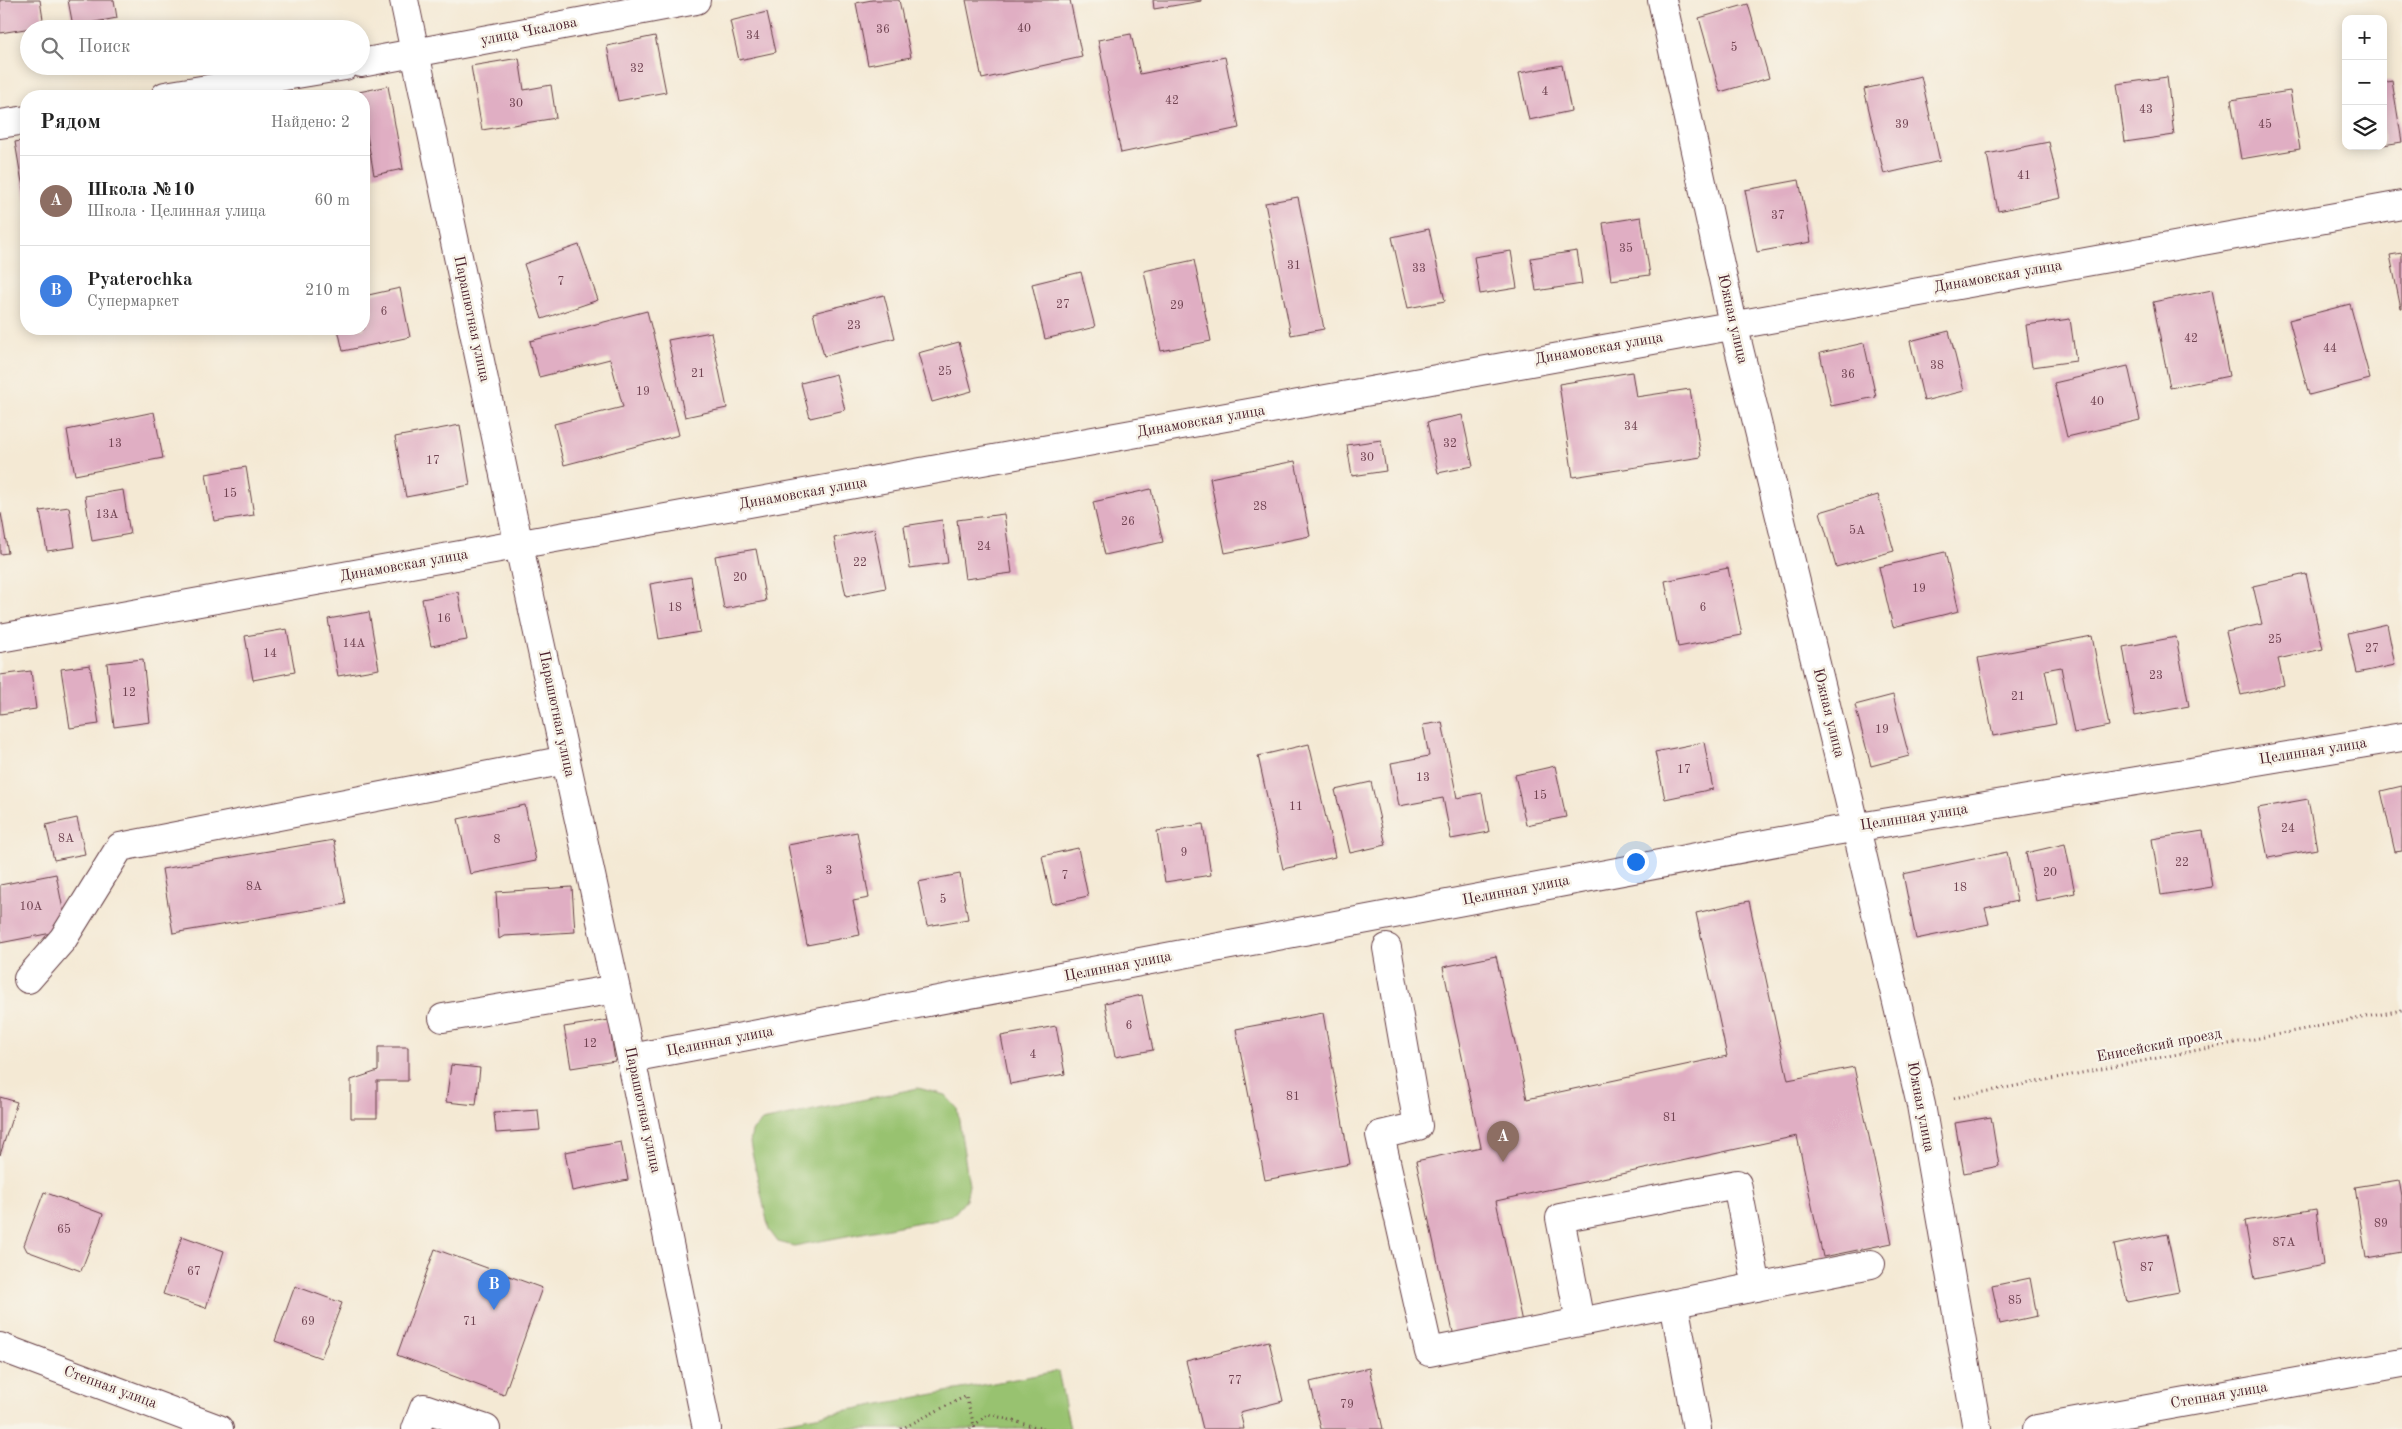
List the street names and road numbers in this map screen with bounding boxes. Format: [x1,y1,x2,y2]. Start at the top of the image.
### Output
street label: улица Чкалова [479,15,579,49]
street label: Парашютная улица [450,254,492,384]
street label: Динамовская улица [1933,258,2064,296]
street label: Южная улица [1714,273,1750,366]
street label: Динамовская улица [1534,330,1665,368]
street label: Динамовская улица [1136,403,1267,441]
street label: Динамовская улица [738,475,869,513]
street label: Динамовская улица [339,547,470,585]
street label: Парашютная улица [535,649,577,779]
street label: Южная улица [1810,667,1847,760]
street label: Целинная улица [2258,736,2368,768]
street label: Целинная улица [1859,802,1969,834]
street label: Целинная улица [1461,873,1571,909]
street label: Целинная улица [1063,949,1173,985]
street label: Целинная улица [665,1024,775,1060]
street label: Енисейский проезд [2095,1026,2223,1065]
street label: Парашютная улица [621,1045,663,1175]
street label: Южная улица [1904,1061,1936,1154]
street label: Степная улица [61,1364,159,1412]
street label: Степная улица [2169,1380,2269,1412]

